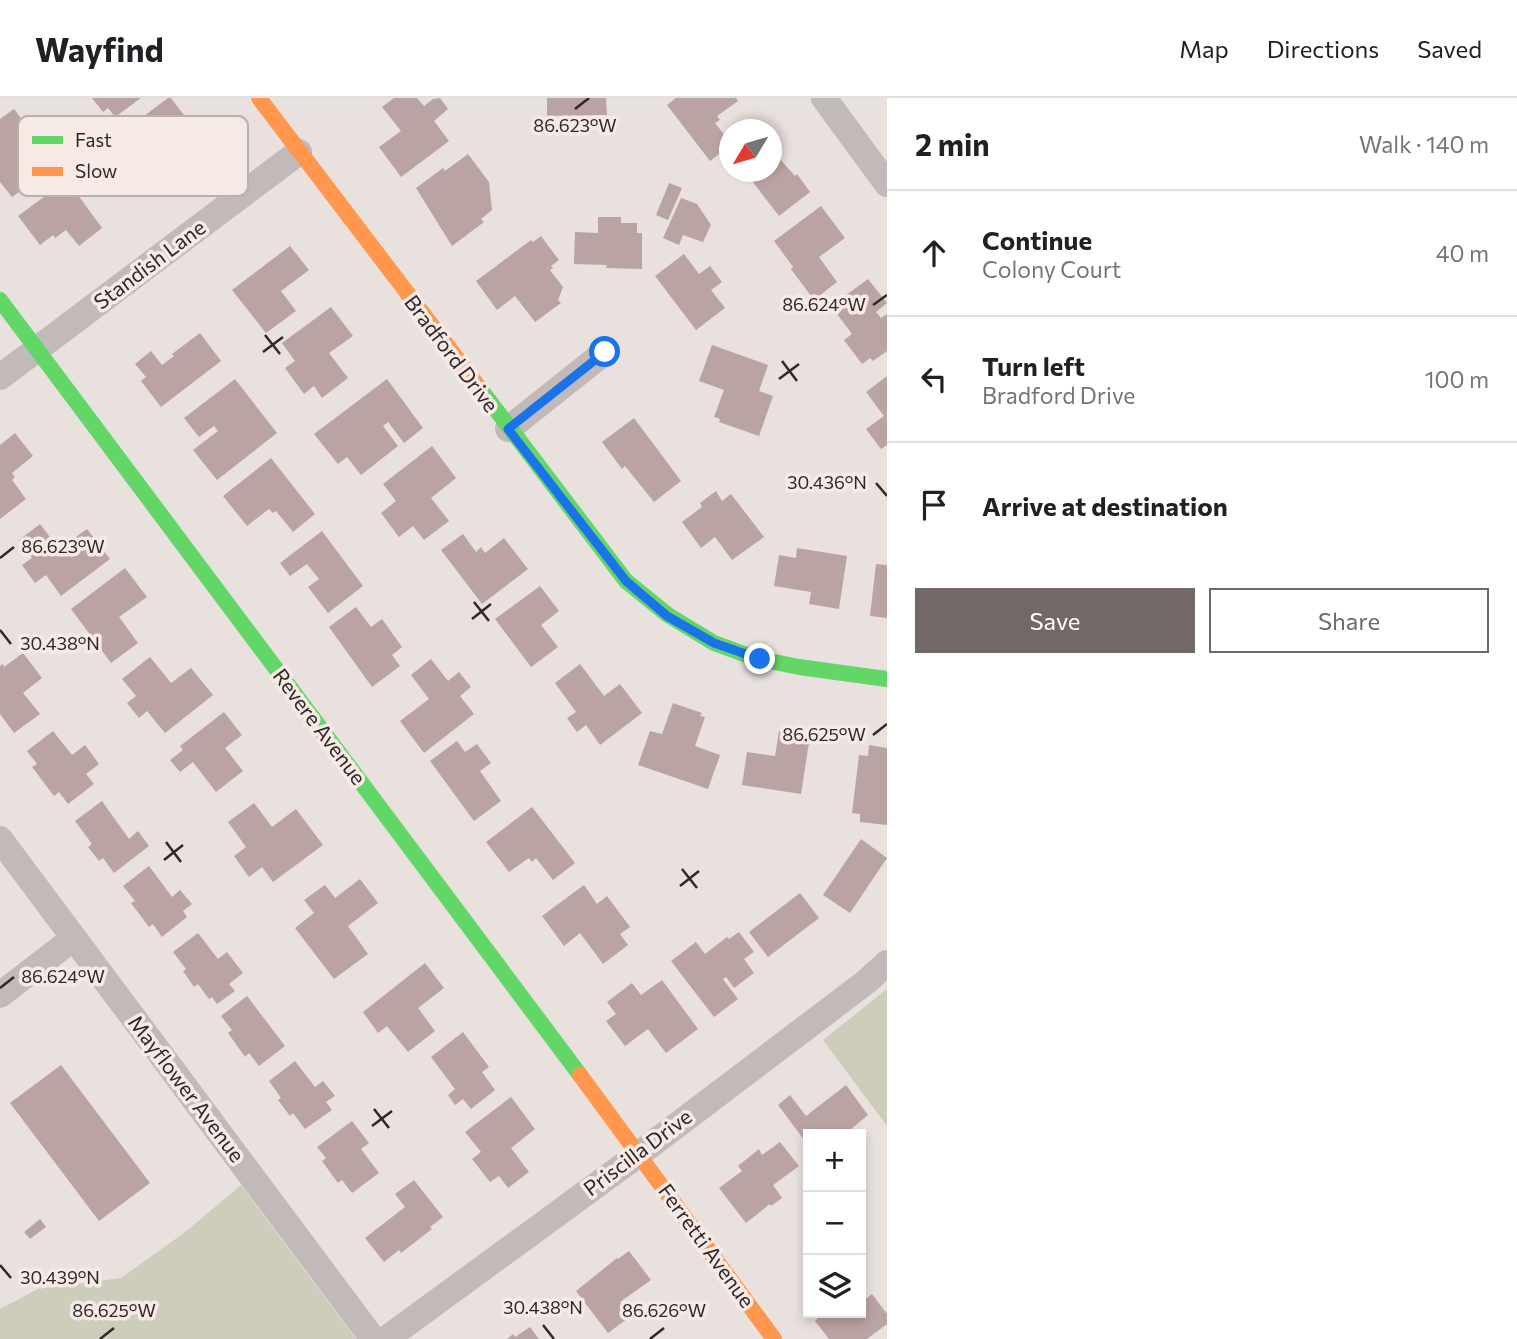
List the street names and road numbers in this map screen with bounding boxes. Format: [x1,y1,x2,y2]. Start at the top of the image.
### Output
street label: Standish Lane [88,214,210,314]
street label: Bradford Drive [400,290,504,417]
street label: Revere Avenue [268,663,372,789]
street label: Mayflower Avenue [124,1010,251,1166]
street label: Priscilla Drive [578,1103,696,1201]
street label: Ferretti Avenue [654,1178,760,1312]

